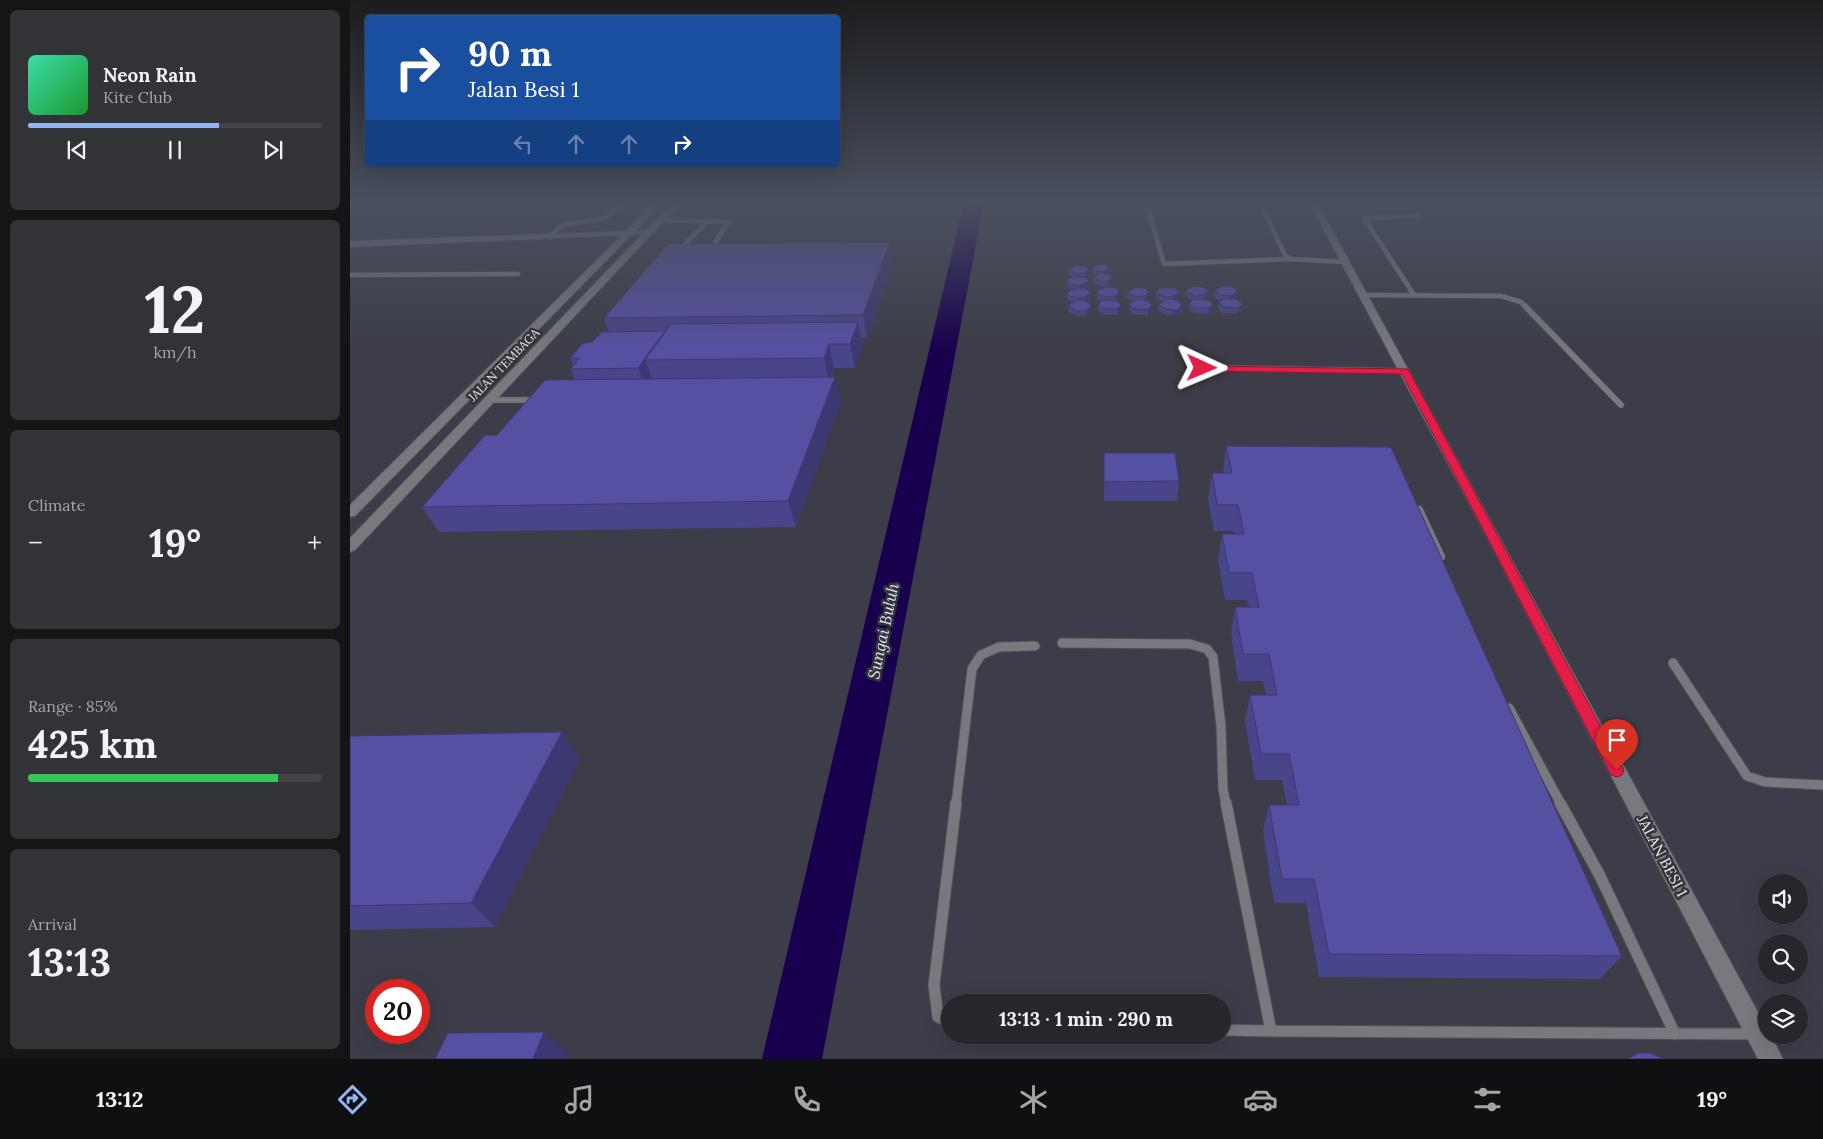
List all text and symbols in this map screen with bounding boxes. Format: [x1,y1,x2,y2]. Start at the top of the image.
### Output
text: 90 m [468,31,552,76]
icon: right [385,35,450,100]
text: Neon Rain [103,63,197,87]
text: Jalan Besi 1 [468,75,579,103]
text: Kite Club [103,87,172,107]
icon: left [509,130,537,158]
icon: ahead [562,130,590,158]
icon: ahead [615,130,643,158]
icon: right [668,130,696,158]
icon: previous [63,136,91,164]
icon: pause [161,136,189,164]
icon: next [259,136,287,164]
text: 12 [144,268,206,351]
street label: JALAN TEMBAGA [464,325,543,405]
position arrow [1175,341,1227,393]
text: km/h [153,342,197,362]
text: Climate [28,495,85,515]
text: 19° [149,519,201,567]
text: − [28,525,43,561]
text: + [307,525,322,561]
water label: Sungai Buluh [863,581,903,681]
text: Range · 85% [28,696,118,716]
pin [1596,719,1638,770]
text: 425 km [28,720,157,768]
icon: arrive [1603,726,1631,754]
street label: JALAN BESI 1 [1633,811,1692,900]
map controls [1758,874,1808,1044]
button: sound [1758,874,1808,924]
text: Arrival [28,914,77,934]
button: search [1758,934,1808,984]
text: 13:13 [28,938,111,986]
speed limit sign: 20 [365,979,430,1044]
button: layers [1758,994,1808,1044]
text: 13:13 · 1 min · 290 m [999,1007,1173,1031]
icon: directions [335,1082,370,1117]
icon: music [562,1082,597,1117]
icon: phone [789,1082,824,1117]
icon: climate [1016,1082,1051,1117]
icon: car [1243,1082,1278,1117]
icon: filters [1470,1082,1505,1117]
text: 13:12 [96,1085,143,1113]
text: 19° [1697,1085,1727,1113]

